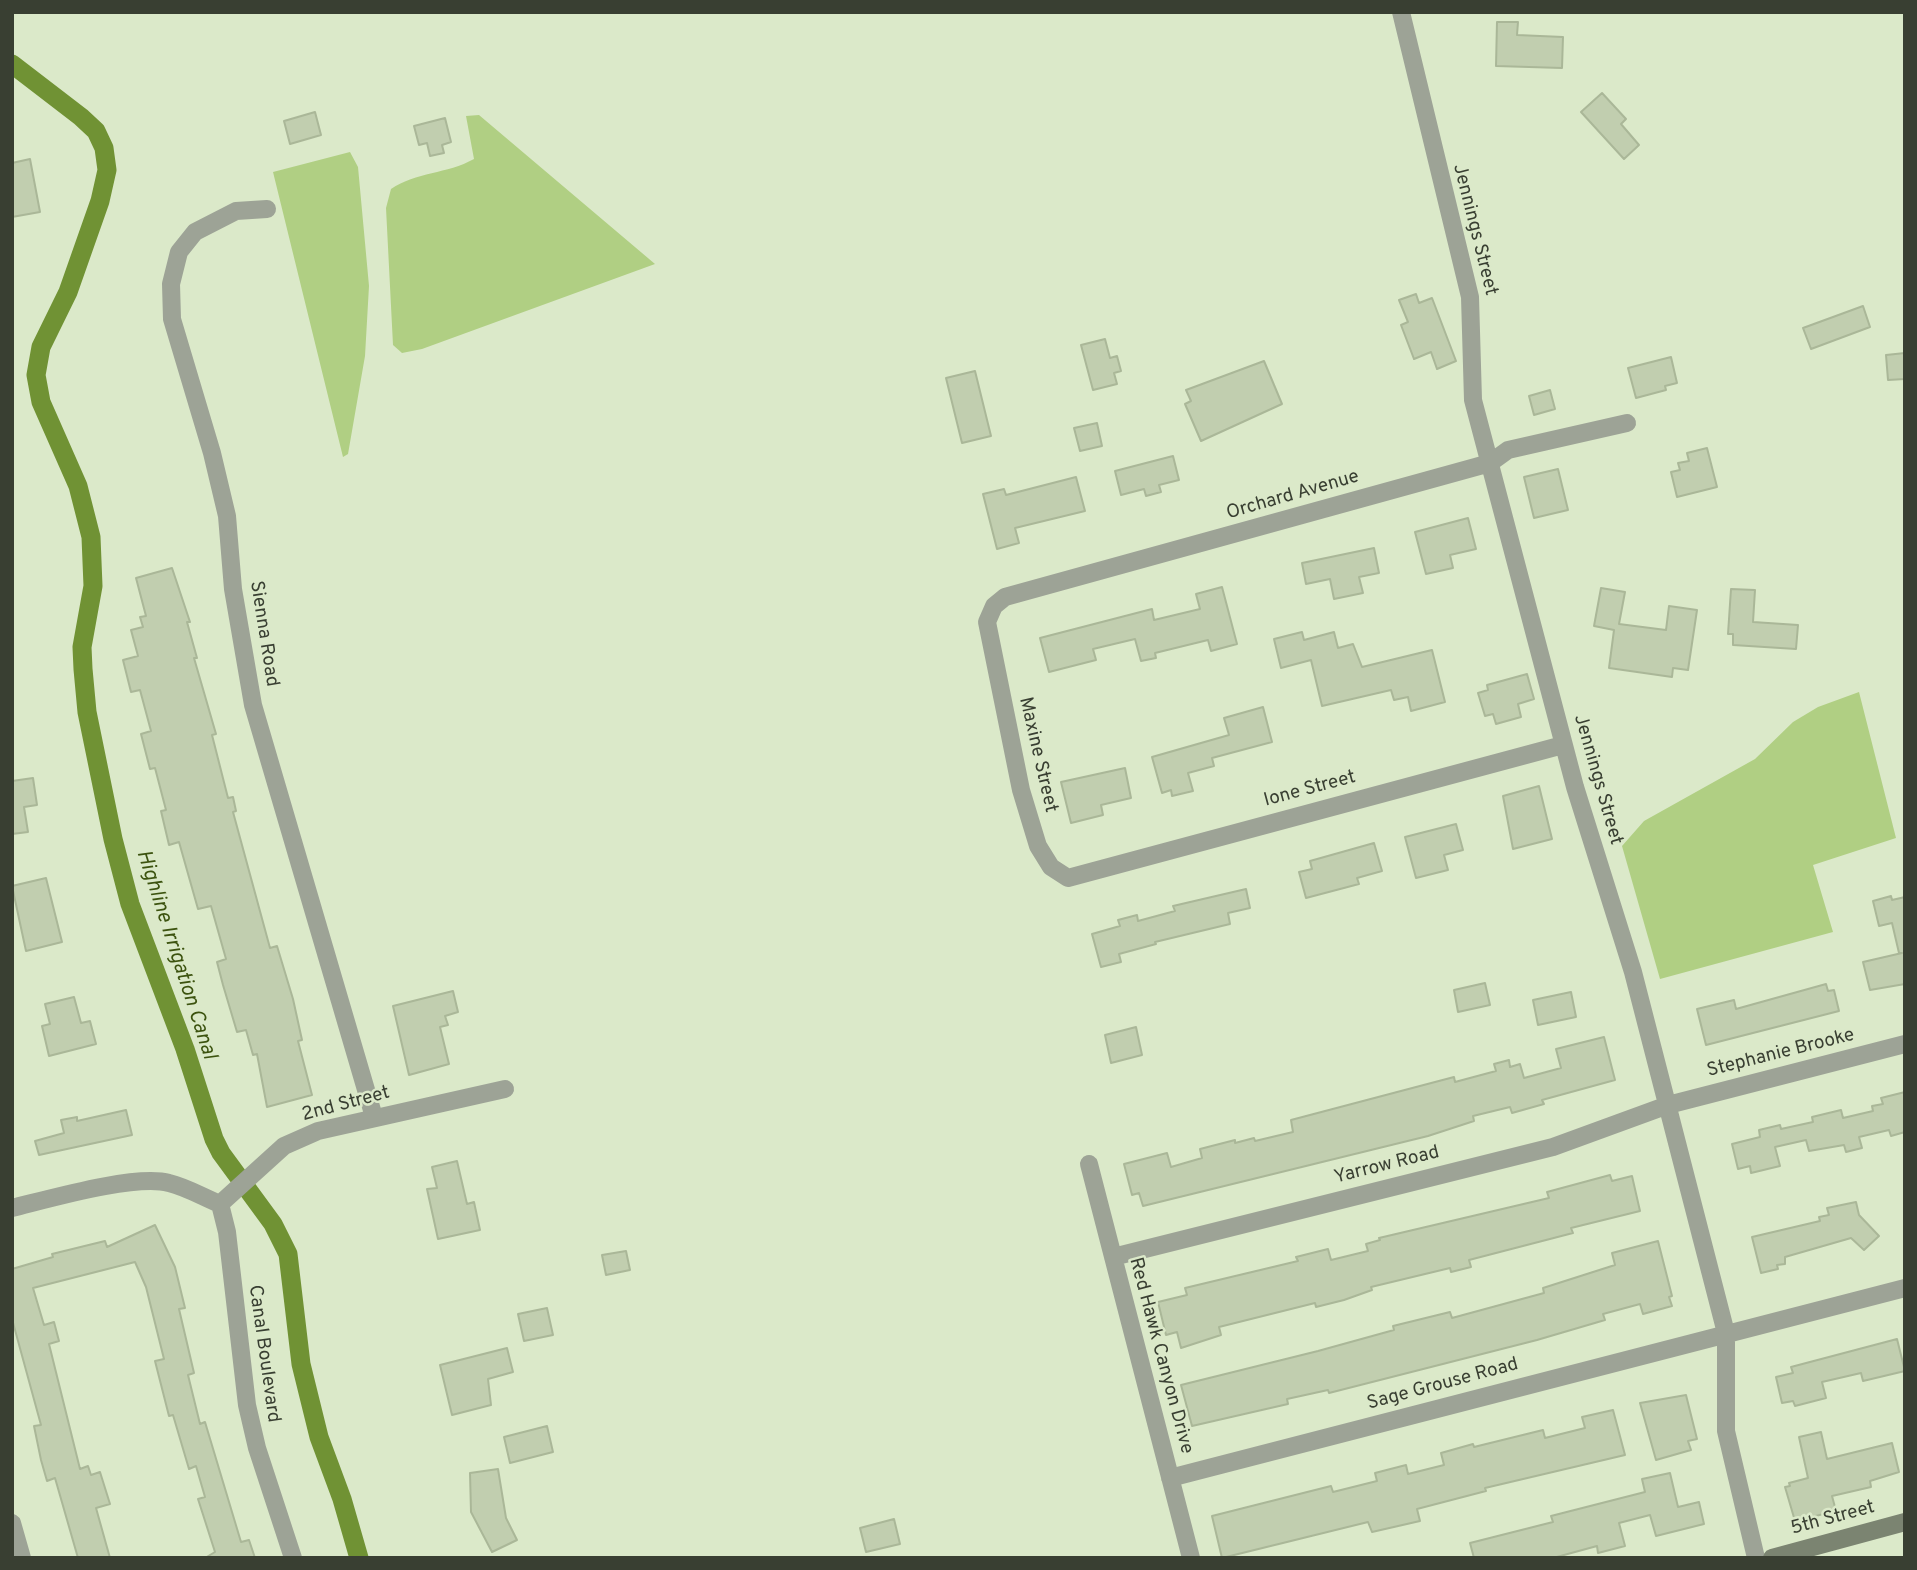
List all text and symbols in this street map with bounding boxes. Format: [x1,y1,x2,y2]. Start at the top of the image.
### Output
street label: Jennings Street [1447,162,1501,298]
street label: Orchard Avenue [1224,466,1362,526]
street label: Sienna Road [243,579,283,689]
street label: Maxine Street [1013,695,1061,815]
street label: Jennings Street [1567,712,1627,848]
street label: Ione Street [1262,767,1358,813]
water label: Highline Irrigation Canal [129,847,221,1063]
street label: Stephanie Brooke [1705,1025,1857,1083]
street label: 2nd Street [300,1082,392,1128]
street label: Yarrow Road [1332,1142,1442,1190]
street label: Red Hawk Canyon Drive [1123,1255,1197,1457]
street label: Canal Boulevard [242,1284,284,1424]
street label: Sage Grouse Road [1365,1354,1521,1416]
street label: 5th Street [1788,1497,1878,1541]

